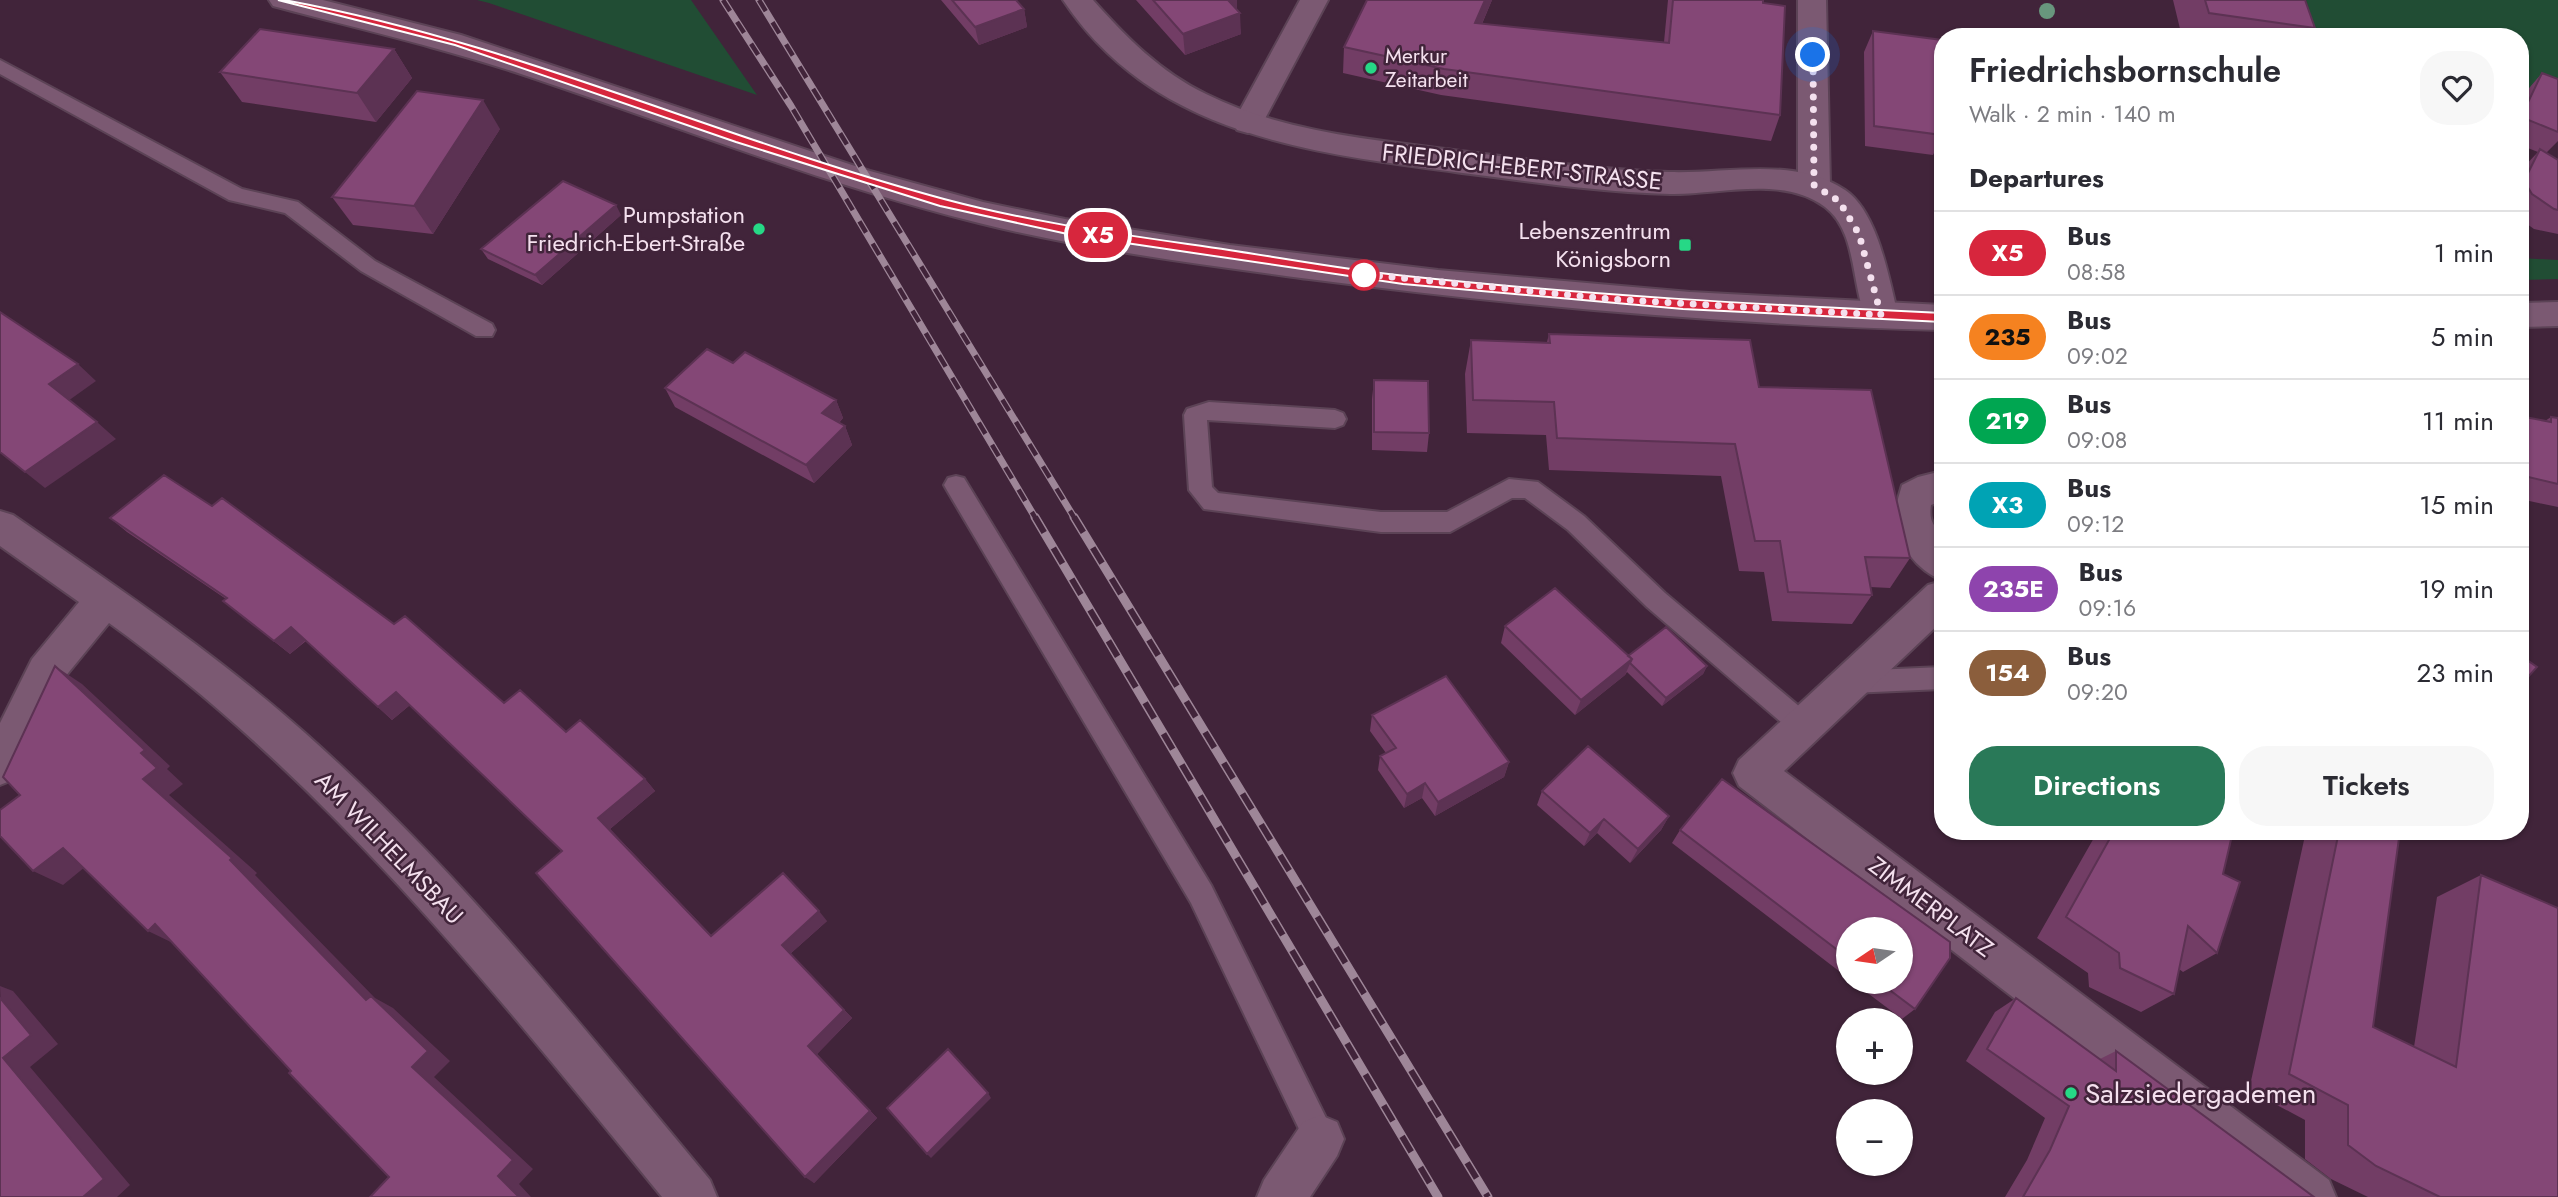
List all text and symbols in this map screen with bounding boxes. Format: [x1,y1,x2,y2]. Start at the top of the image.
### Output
your location [1795,37,1830,72]
place label: Merkur Zeitarbeit [1385,41,1468,95]
text: Friedrichsbornschule [1969,47,2281,94]
button: heart [2420,51,2494,125]
marker: Merkur Zeitarbeit [1363,60,1379,76]
text: Walk · 2 min · 140 m [1969,97,2176,131]
street label: FRIEDRICH-EBERT-STRASSE [1380,134,1664,199]
text: Departures [1969,159,2104,197]
place label: Pumpstation Friedrich-Ebert-Straße [527,197,745,260]
line badge: X5 [1066,212,1130,258]
place label: Lebenszentrum Königsborn [1519,213,1671,276]
text: X5 [1082,217,1114,252]
text: Bus [2067,217,2111,255]
marker: Pumpstation Friedrich-Ebert-Straße [751,221,767,237]
text: 1 min [2434,234,2494,272]
text: X5 [1992,235,2023,270]
marker: Lebenszentrum Königsborn [1677,237,1693,253]
text: 08:58 [2067,255,2126,289]
unlabelled marker [1349,260,1379,290]
text: Bus [2067,301,2111,339]
text: 5 min [2431,318,2494,356]
text: 235 [1984,319,2031,354]
text: 09:02 [2067,339,2128,373]
text: Bus [2067,385,2111,423]
text: 11 min [2422,402,2494,440]
text: 219 [1985,403,2030,438]
text: 09:08 [2067,423,2127,457]
text: Bus [2067,469,2111,507]
text: 15 min [2419,486,2494,524]
text: X3 [1992,487,2023,522]
text: 09:12 [2067,507,2124,541]
text: Bus [2079,553,2123,591]
text: 19 min [2419,570,2494,608]
text: 235E [1983,571,2044,606]
text: 09:16 [2079,591,2136,625]
text: Bus [2067,637,2111,675]
text: 23 min [2417,654,2494,692]
text: 154 [1985,655,2030,690]
text: 09:20 [2067,675,2128,709]
button: Directions [1969,746,2225,826]
button: Tickets [2239,746,2494,826]
street label: AM WILHELMSBAU [307,763,472,932]
street label: ZIMMERPLATZ [1862,848,2001,965]
north arrow [1836,917,1913,994]
map controls [1836,917,1913,1176]
button: + [1836,1008,1913,1085]
place label: Salzsiedergademen [2085,1073,2316,1114]
marker: Salzsiedergademen [2063,1085,2079,1101]
button: − [1836,1099,1913,1176]

